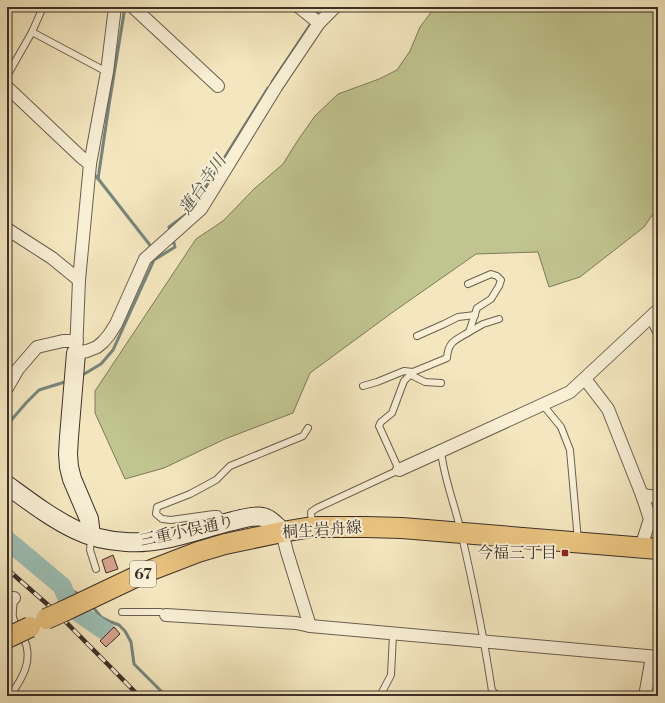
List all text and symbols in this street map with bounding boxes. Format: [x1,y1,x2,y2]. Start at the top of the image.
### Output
water label: 蓮台寺川 [174,149,233,219]
street label: 三重小俣通り [138,511,236,551]
street label: 桐生岩舟線 [281,517,363,543]
place label: 今福三丁目 [477,543,557,563]
marker: 今福三丁目 [560,548,570,558]
road number: 67 [130,561,156,587]

